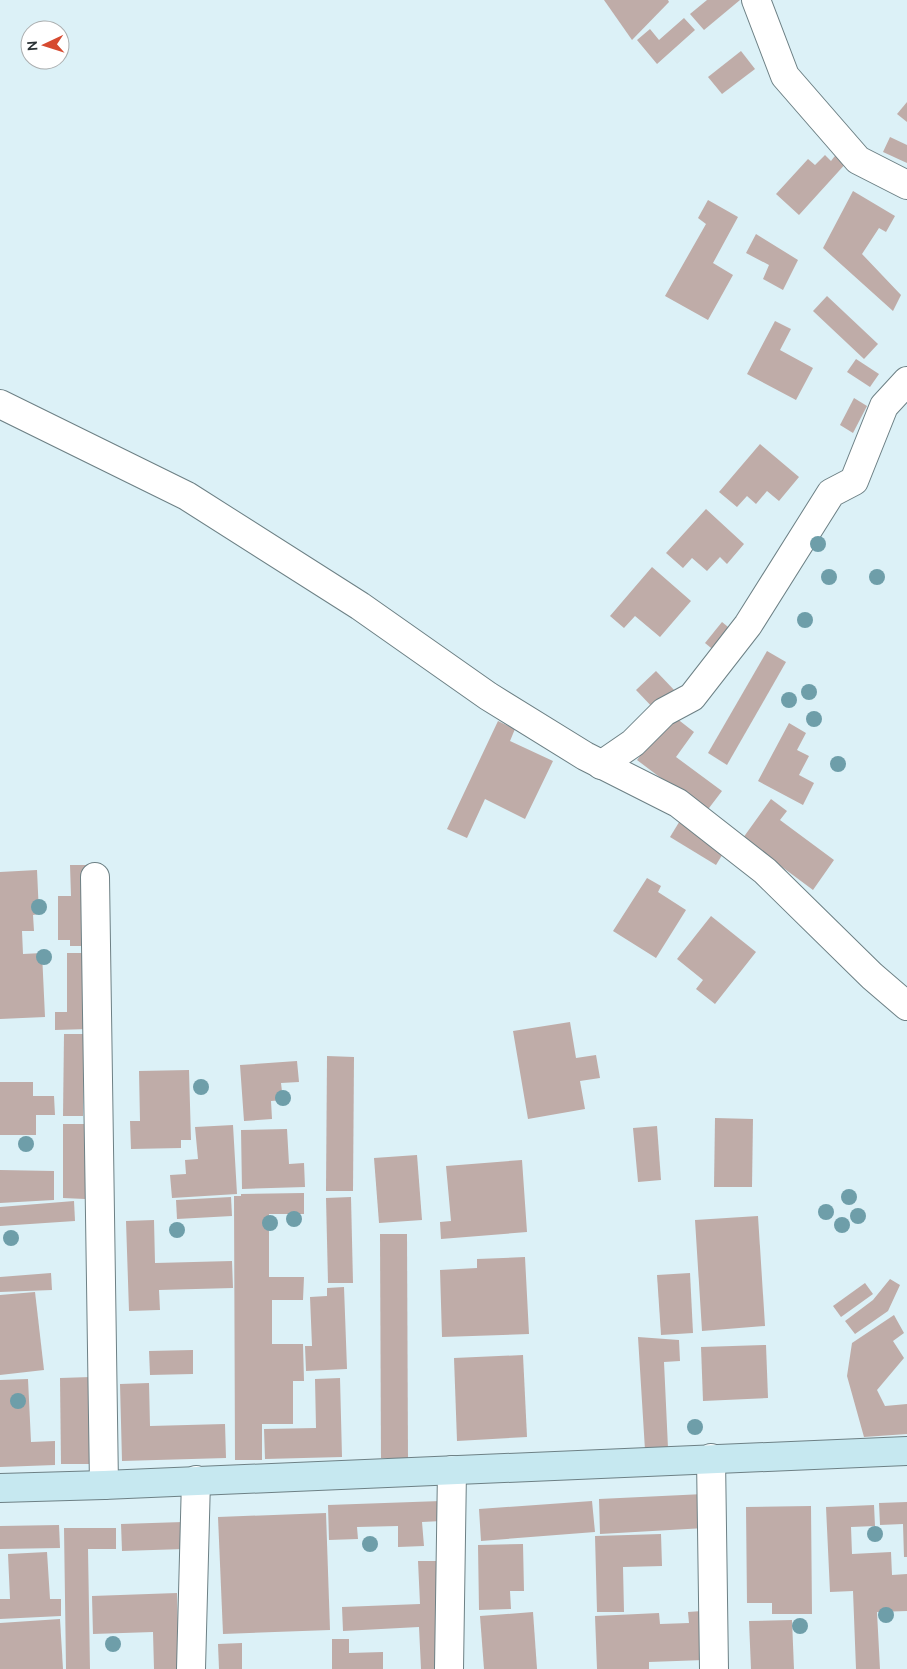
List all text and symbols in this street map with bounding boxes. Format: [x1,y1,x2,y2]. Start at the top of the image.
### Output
north arrow [20,20,70,70]
text: N [24,40,40,52]

